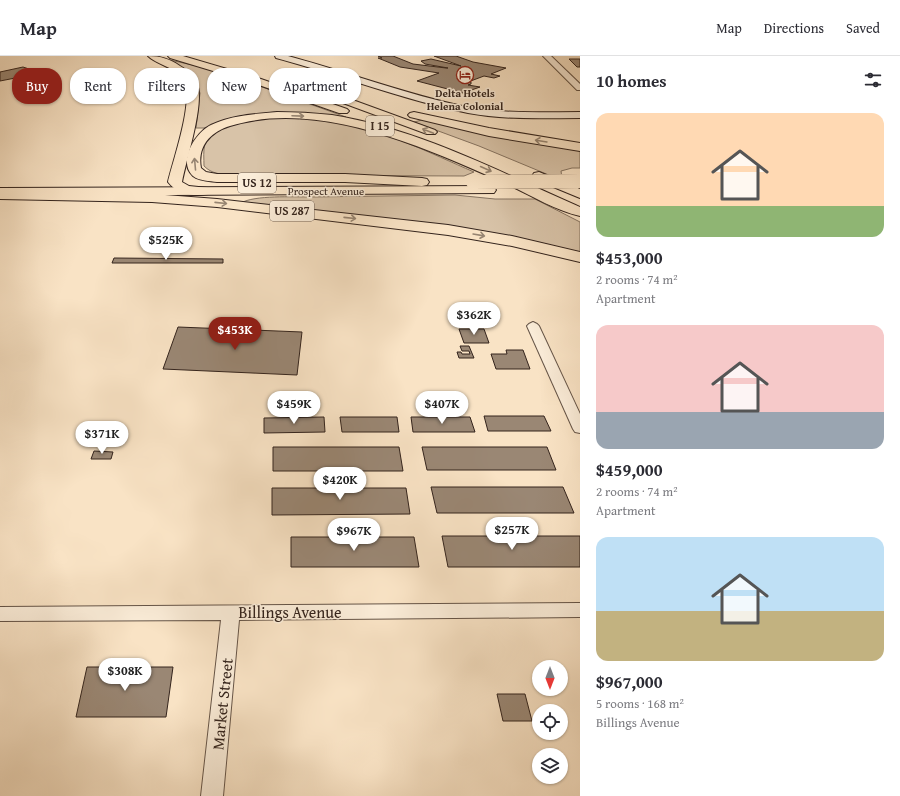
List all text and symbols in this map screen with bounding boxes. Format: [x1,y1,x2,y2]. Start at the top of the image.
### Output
text: Map [20,14,57,42]
text: Map [716,18,742,38]
text: Directions [764,18,824,38]
text: Saved [846,18,880,38]
hotel icon: Delta Hotels Helena Colonial [455,65,475,85]
chip: Buy [12,68,62,104]
chip: Rent [70,68,126,104]
chip: Filters [134,68,199,104]
chip: New [207,68,261,104]
chip: Apartment [269,68,361,104]
text: 10 homes [596,68,667,93]
icon: filters [862,69,884,91]
place label: Delta Hotels Helena Colonial [427,85,504,114]
one-way arrow [291,112,304,120]
road number: I 15 [366,116,394,136]
one-way arrow [422,126,434,134]
one-way arrow [535,137,548,145]
icon: home [704,139,776,211]
one-way arrow [192,158,199,171]
one-way arrow [479,166,491,174]
road number: US 12 [238,173,276,193]
street label: Prospect Avenue [288,183,364,199]
one-way arrow [214,200,227,207]
road number: US 287 [270,201,314,221]
one-way arrow [343,214,356,222]
pin: $525K [138,227,194,261]
text: $525K [148,230,184,249]
one-way arrow [472,231,485,239]
text: $453,000 [596,245,662,270]
text: 2 rooms · 74 m² [596,270,678,289]
text: Apartment [596,289,656,308]
pin: $362K [446,302,502,336]
text: $362K [456,305,492,324]
pin: $453K [207,317,263,351]
text: $453K [217,320,253,339]
icon: home [704,351,776,423]
pin: $459K [266,391,322,425]
pin: $407K [414,391,470,425]
text: $459K [276,394,312,413]
text: $407K [424,394,460,413]
pin: $371K [74,421,130,455]
text: $371K [84,424,120,443]
text: $459,000 [596,457,662,482]
pin: $420K [312,467,368,501]
text: $420K [322,470,358,489]
text: 2 rooms · 74 m² [596,482,678,501]
text: Apartment [596,501,656,520]
pin: $257K [484,517,540,551]
pin: $967K [326,518,382,552]
text: $257K [494,520,530,539]
text: $967K [336,521,372,540]
icon: home [704,563,776,635]
street label: Billings Avenue [238,600,342,624]
street label: Market Street [205,657,239,751]
pin: $308K [97,658,153,692]
north arrow [532,660,568,696]
map controls [532,660,568,784]
text: $308K [107,661,143,680]
text: $967,000 [596,669,662,694]
text: 5 rooms · 168 m² [596,694,684,713]
button: locate [532,704,568,740]
text: Billings Avenue [596,713,680,732]
button: layers [532,748,568,784]

